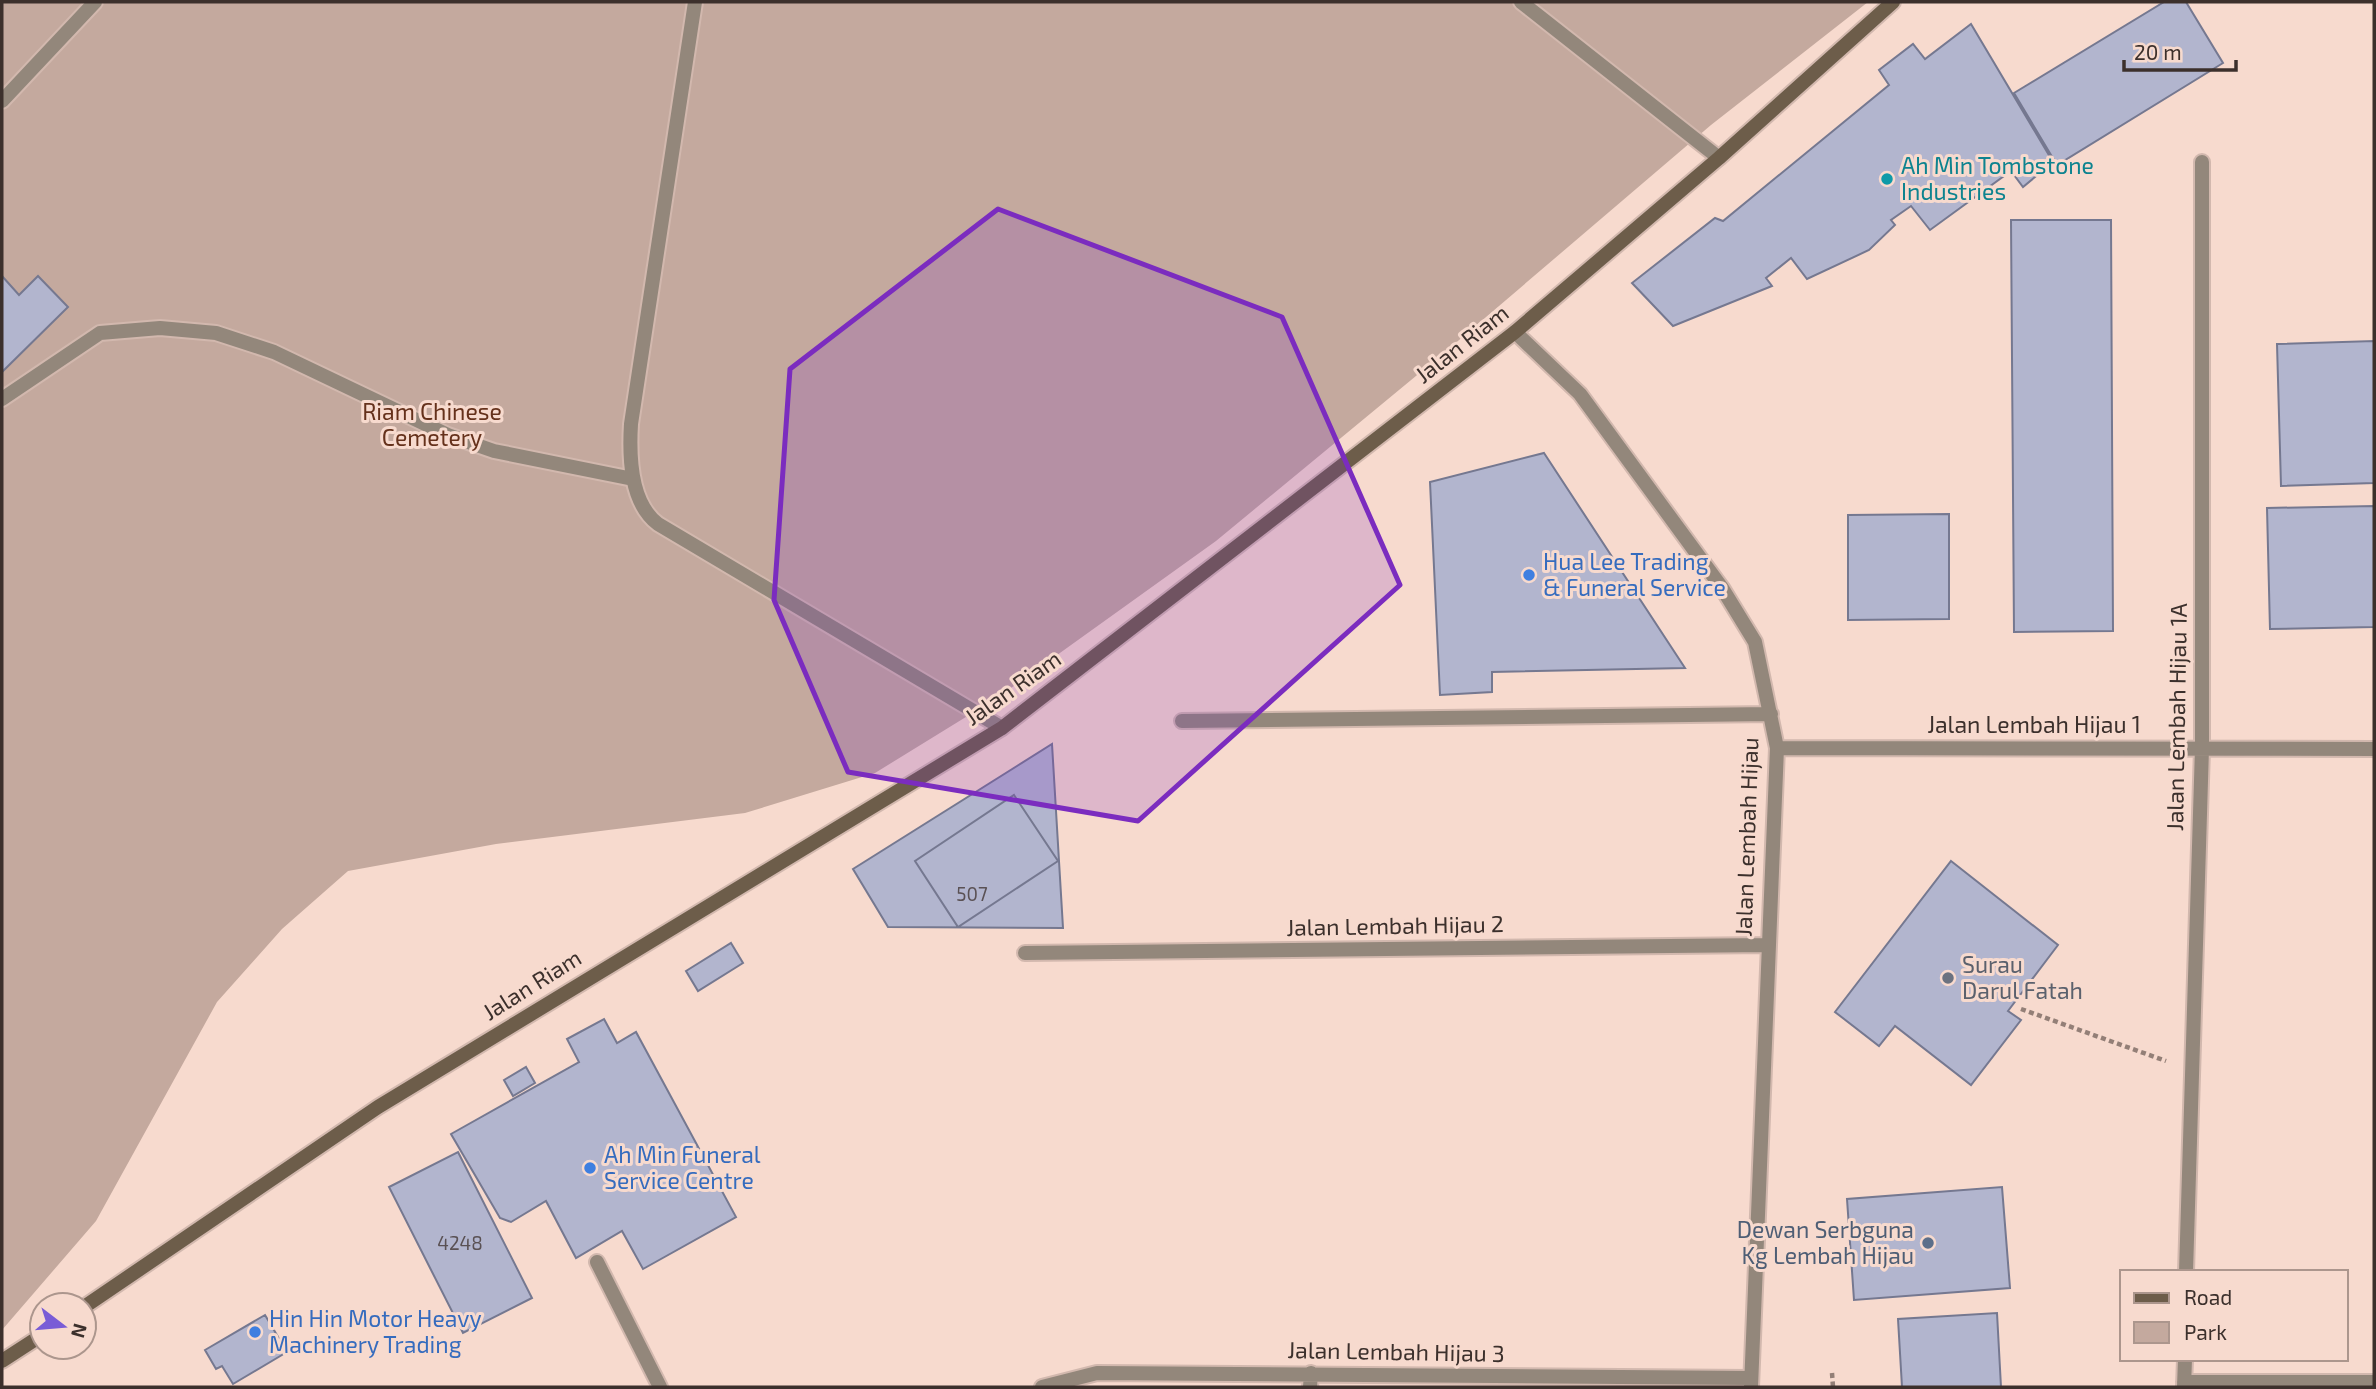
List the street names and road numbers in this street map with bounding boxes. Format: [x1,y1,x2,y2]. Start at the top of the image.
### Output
street label: Jalan Riam [1409,298,1514,388]
street label: Jalan Lembah Hijau 1A [2160,602,2192,831]
street label: Jalan Riam [959,644,1066,731]
street label: Jalan Lembah Hijau 1 [1927,710,2141,738]
street label: Jalan Lembah Hijau [1729,737,1763,937]
street label: Jalan Lembah Hijau 2 [1286,909,1504,941]
street label: Jalan Riam [477,943,586,1025]
street label: Jalan Lembah Hijau 3 [1287,1335,1505,1367]

